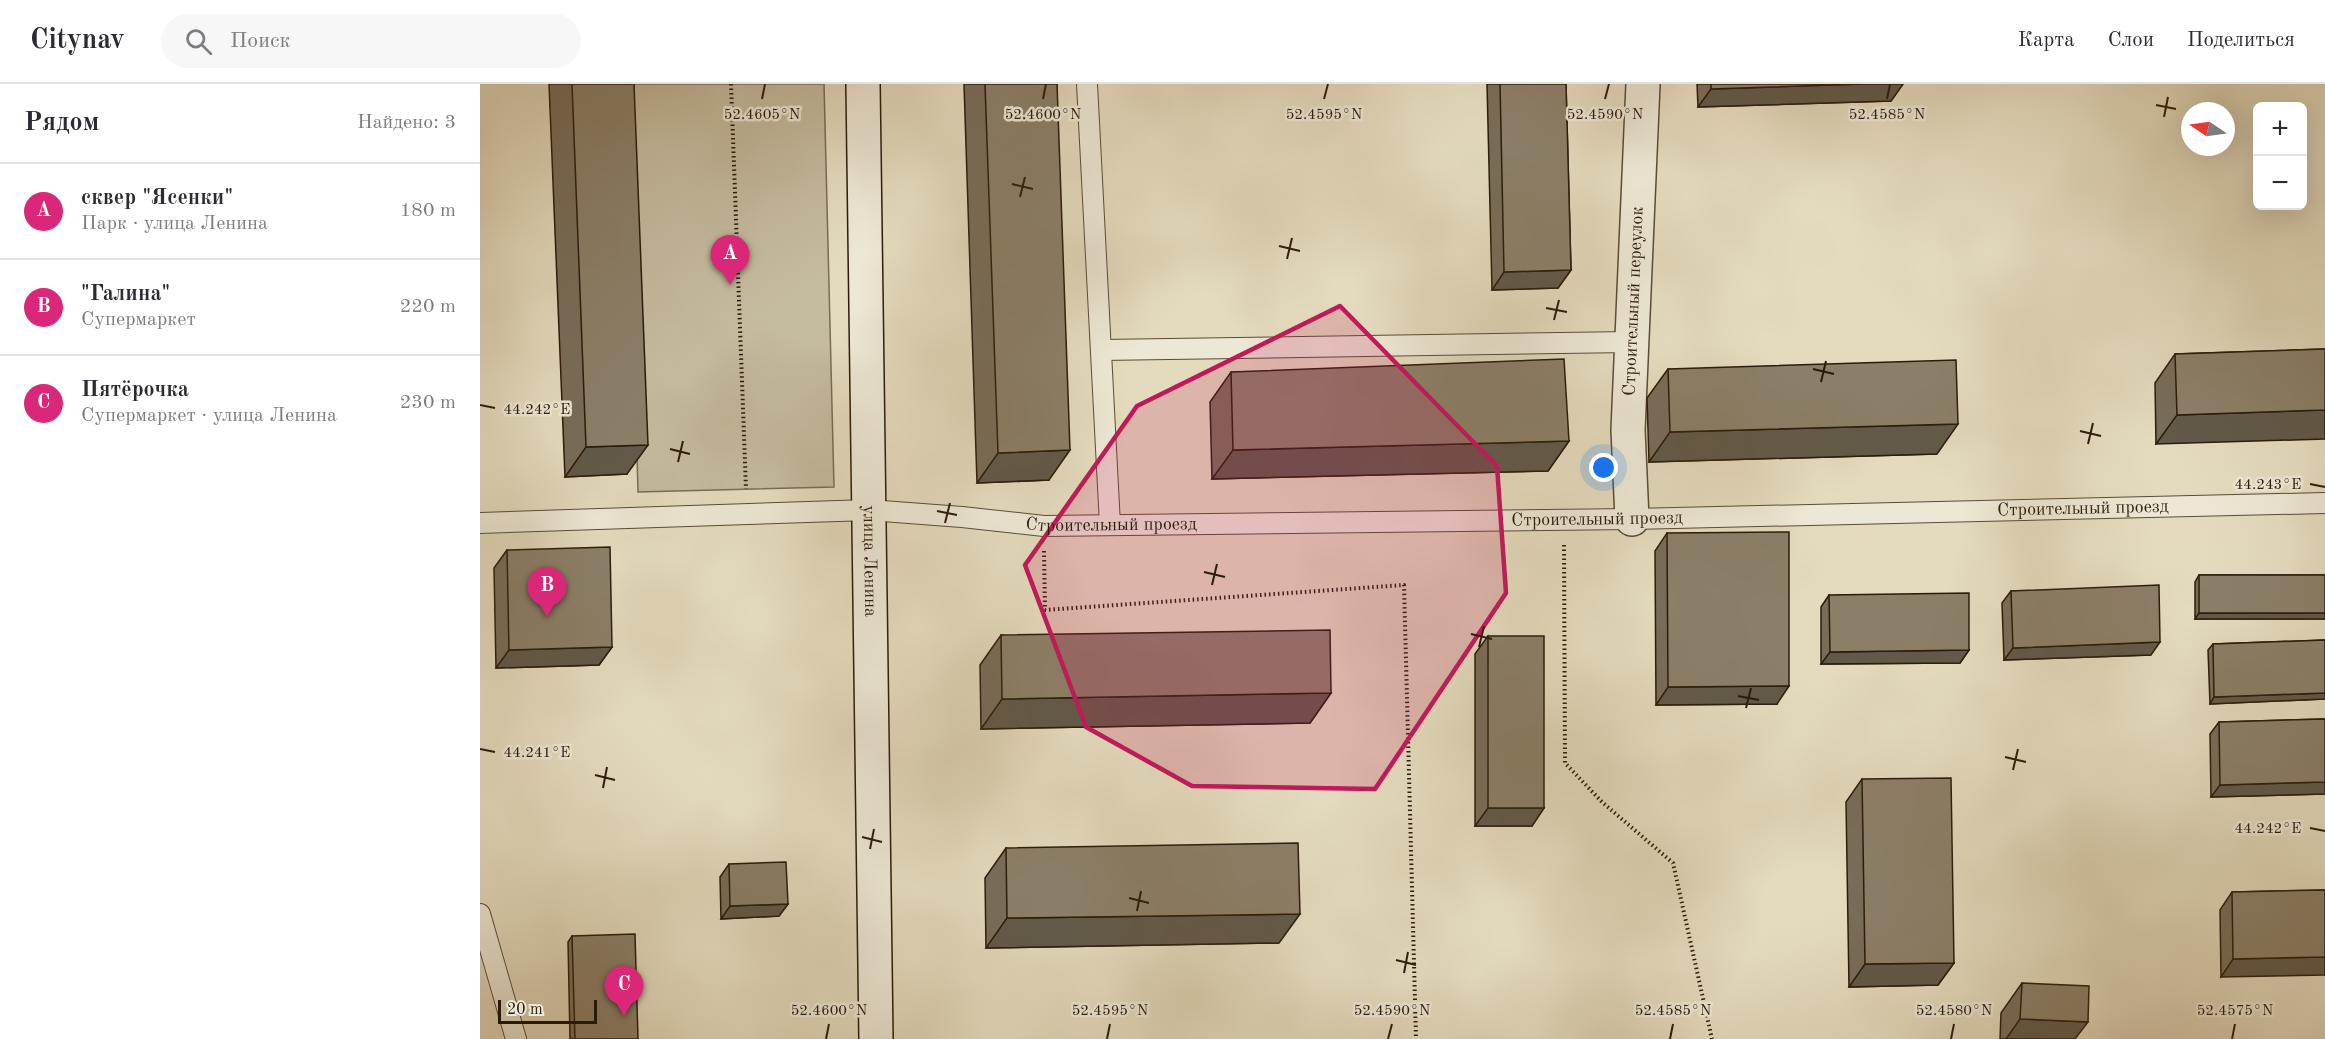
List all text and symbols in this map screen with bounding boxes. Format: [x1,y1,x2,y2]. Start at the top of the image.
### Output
search box [161,14,581,68]
icon: search [182,25,215,58]
text: Citynav [30,27,125,55]
text: Поиск [230,30,291,52]
text: Карта [2018,30,2075,51]
text: Слои [2108,30,2154,51]
text: Поделиться [2187,30,2295,51]
north arrow [2181,102,2235,156]
map controls [2253,102,2307,210]
button: + [2253,102,2307,156]
text: 52.4605°N [724,108,801,123]
text: 52.4600°N [1005,108,1082,123]
text: 52.4595°N [1286,108,1363,123]
text: 52.4590°N [1567,108,1644,123]
text: 52.4585°N [1849,108,1926,123]
text: Рядом [24,110,99,136]
text: Найдено: 3 [357,113,456,133]
button: − [2253,156,2307,210]
text: сквер "Ясенки" [81,187,233,209]
text: A [36,201,51,221]
text: 180 m [400,201,456,221]
street label: Строительный переулок [1620,206,1647,396]
text: Парк · улица Ленина [81,214,268,234]
pin: A [710,236,750,285]
text: "Галина" [81,283,170,305]
text: B [36,297,51,317]
text: 220 m [400,297,456,317]
text: Супермаркет [81,310,196,330]
text: Пятёрочка [81,379,189,401]
text: C [37,393,50,413]
text: 230 m [400,393,456,413]
text: 44.242°E [504,403,570,418]
text: Супермаркет · улица Ленина [81,406,337,426]
your location [1589,453,1618,482]
text: 44.243°E [2235,478,2301,493]
street label: Строительный проезд [1997,498,2169,520]
street label: улица Ленина [860,505,879,617]
street label: Строительный проезд [1511,509,1683,529]
street label: Строительный проезд [1024,515,1197,535]
pin: B [528,568,566,617]
text: 44.241°E [504,746,570,761]
text: 44.242°E [2235,822,2301,837]
pin: C [604,966,644,1016]
scale bar [498,997,597,1024]
text: 20 m [507,1002,543,1018]
text: 52.4600°N [791,1004,868,1019]
text: 52.4595°N [1072,1004,1149,1019]
text: 52.4590°N [1354,1004,1431,1019]
text: 52.4585°N [1635,1004,1712,1019]
text: 52.4580°N [1916,1004,1993,1019]
text: 52.4575°N [2197,1004,2274,1019]

